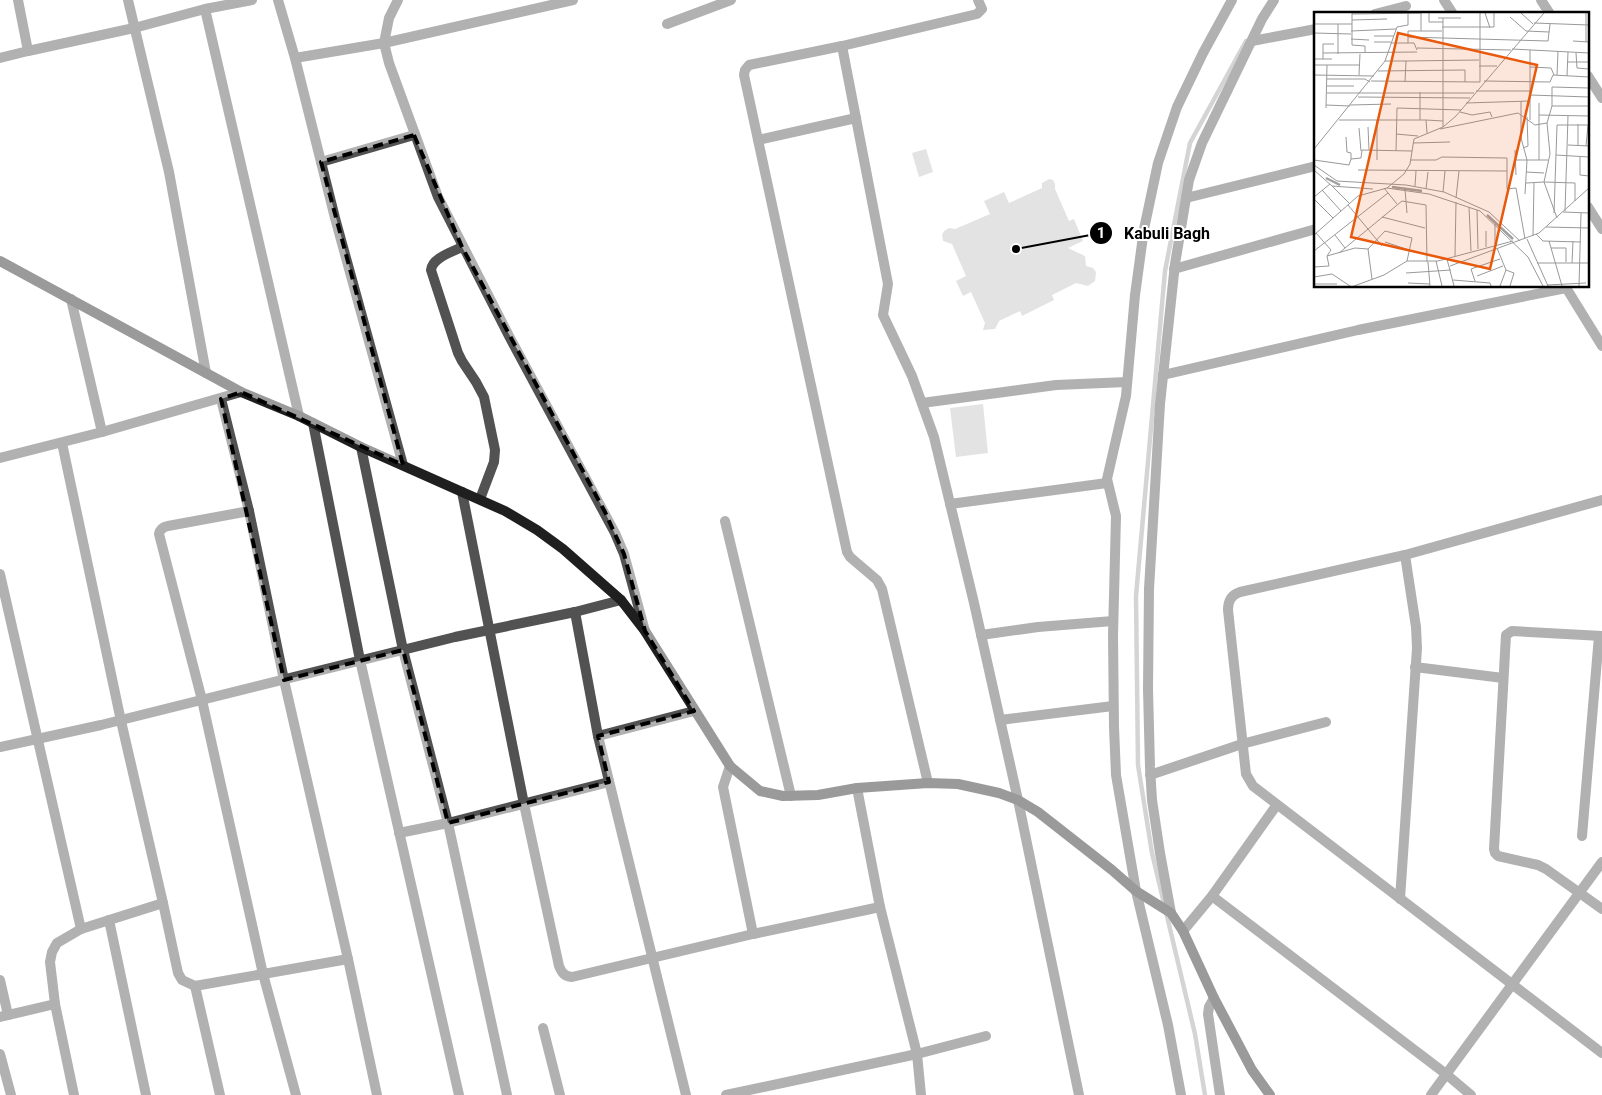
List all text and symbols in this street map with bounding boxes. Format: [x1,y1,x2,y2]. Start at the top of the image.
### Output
inset map [1314,12,1590,288]
callout: Kabuli Bagh [1089,218,1220,249]
text: 1 [1097,224,1105,242]
text: Kabuli Bagh [1124,224,1210,243]

